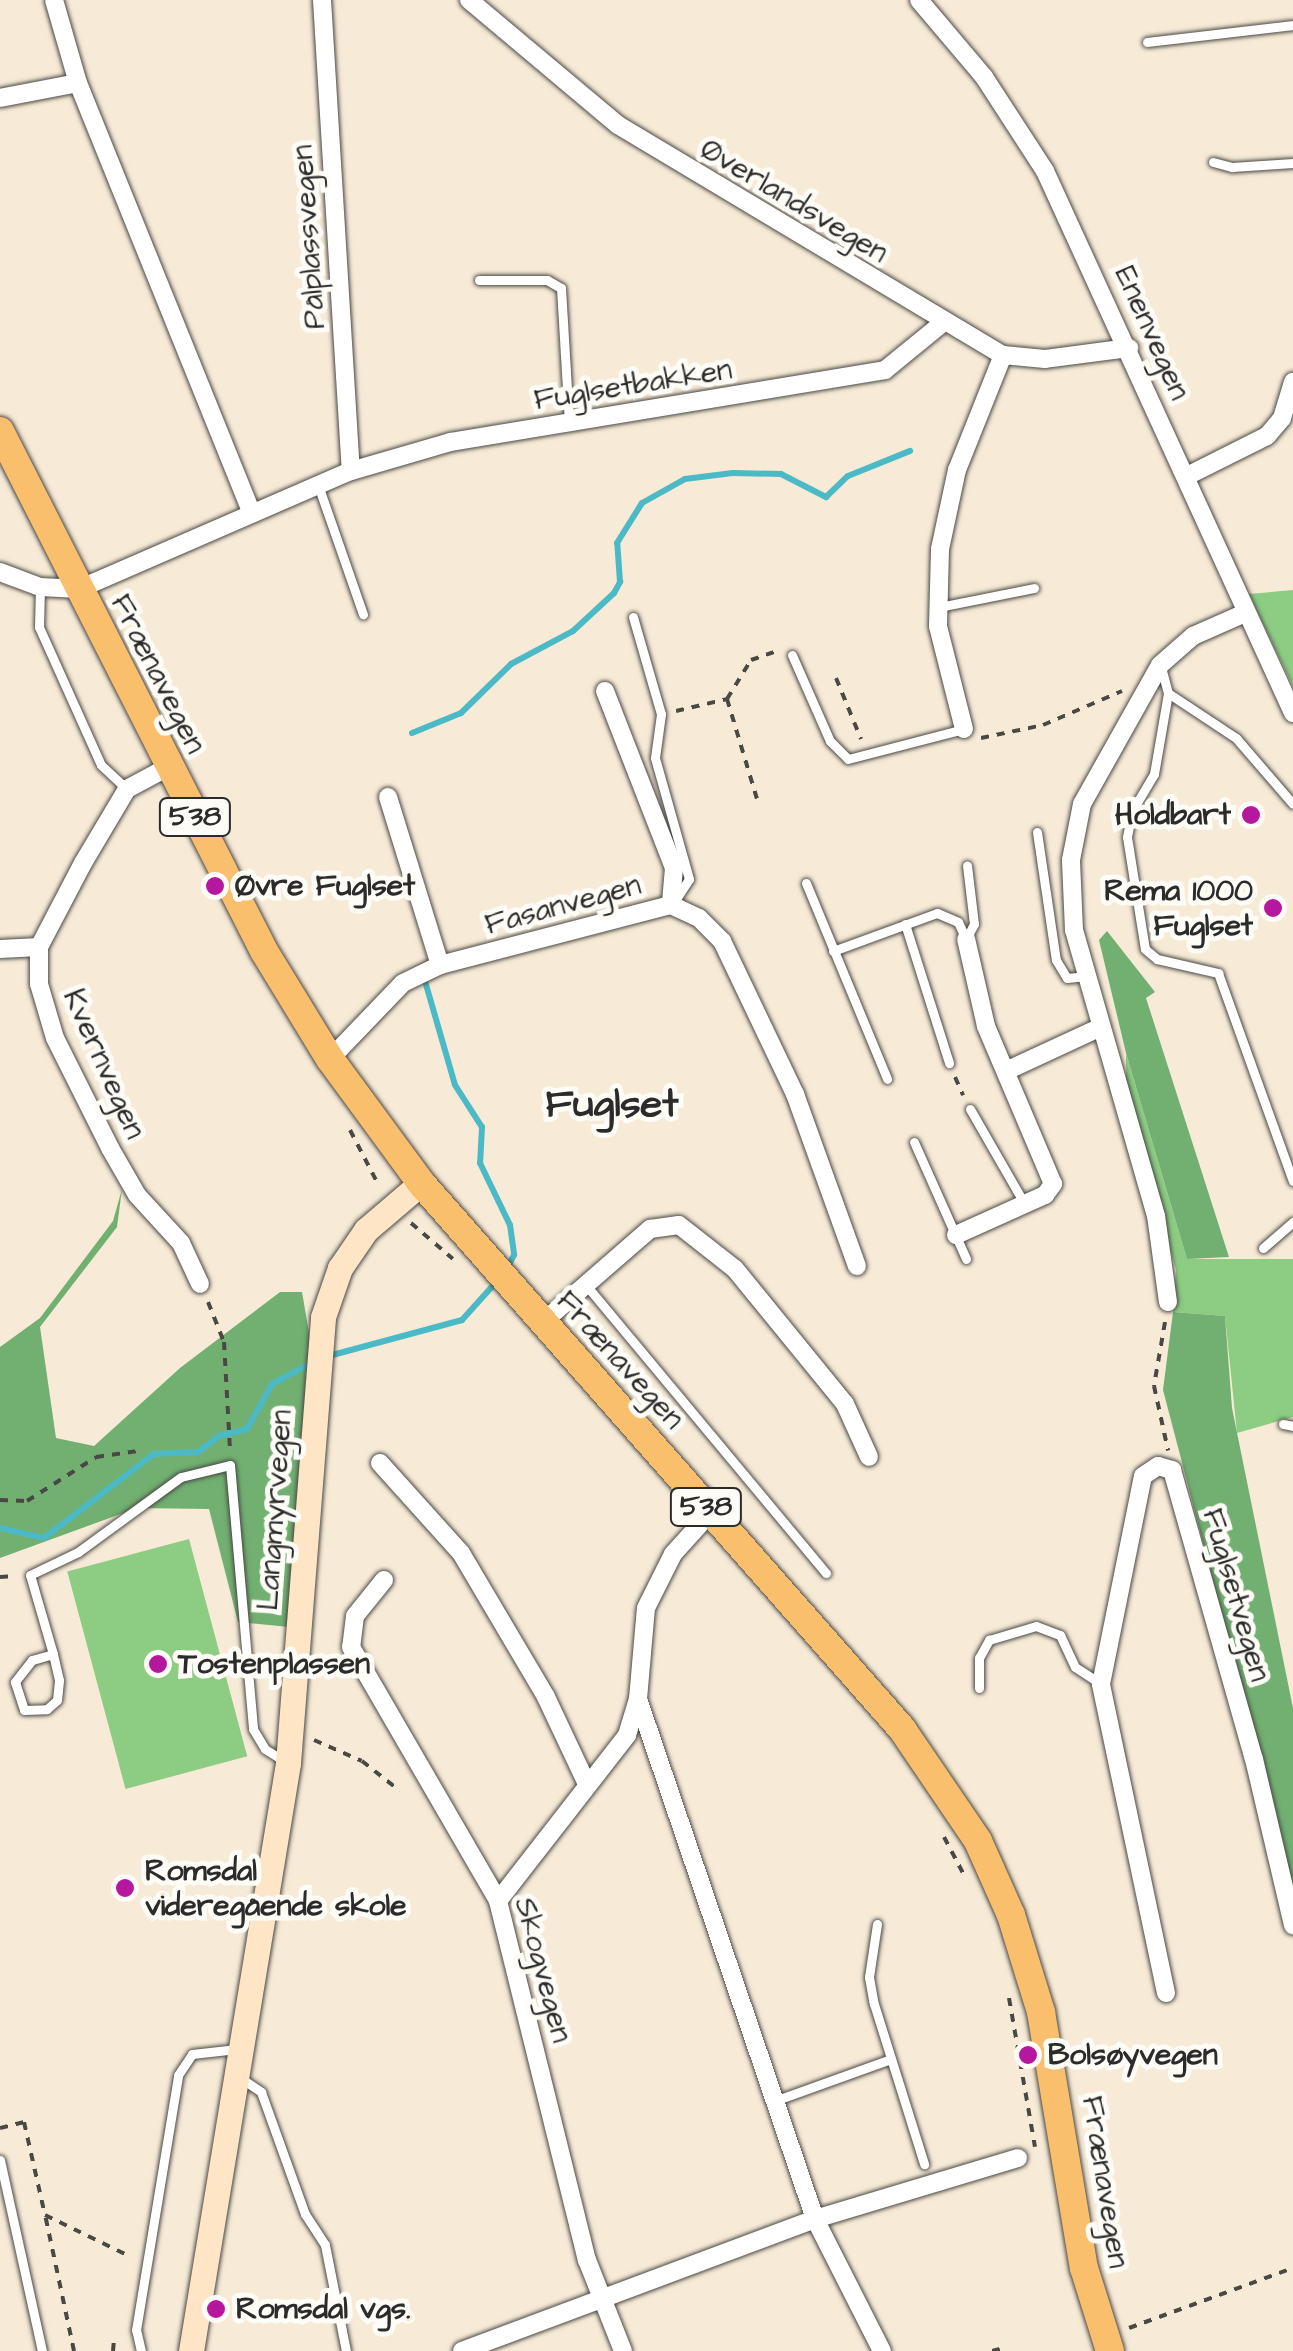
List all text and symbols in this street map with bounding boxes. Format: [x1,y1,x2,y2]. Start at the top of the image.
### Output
street label: Øverlandsvegen [694,131,894,271]
street label: Pålplassvegen [285,144,333,330]
street label: Enenvegen [1107,261,1197,405]
street label: Fuglsetbakken [532,352,734,418]
street label: Frænavegen [103,588,213,760]
road number: 538 [158,794,232,840]
place label: Holdbart [1115,797,1231,833]
marker: Holdbart [1240,804,1262,826]
street label: Fasanvegen [481,867,645,943]
place label: Øvre Fuglset [235,868,415,904]
place label: Rema 1000 Fuglset [1104,873,1253,944]
marker: Øvre Fuglset [204,875,226,897]
marker: Rema 1000 Fuglset [1262,897,1284,919]
street label: Kvernvegen [55,984,153,1144]
district label: Fuglset [546,1081,678,1129]
street label: Frænavegen [548,1283,692,1437]
street label: Langmyrvegen [250,1408,300,1612]
road number: 538 [668,1484,744,1530]
street label: Fuglsetvegen [1194,1504,1278,1686]
place label: Tostenplassen [178,1646,370,1682]
marker: Tostenplassen [147,1653,169,1675]
place label: Romsdal videregående skole [145,1853,406,1924]
marker: Romsdal videregående skole [114,1877,136,1899]
street label: Skogvegen [506,1894,580,2046]
place label: Bolsøyvegen [1048,2037,1218,2073]
marker: Bolsøyvegen [1017,2044,1039,2066]
street label: Frænavegen [1074,2093,1136,2271]
place label: Romsdal vgs. [236,2291,410,2327]
marker: Romsdal vgs. [205,2298,227,2320]

